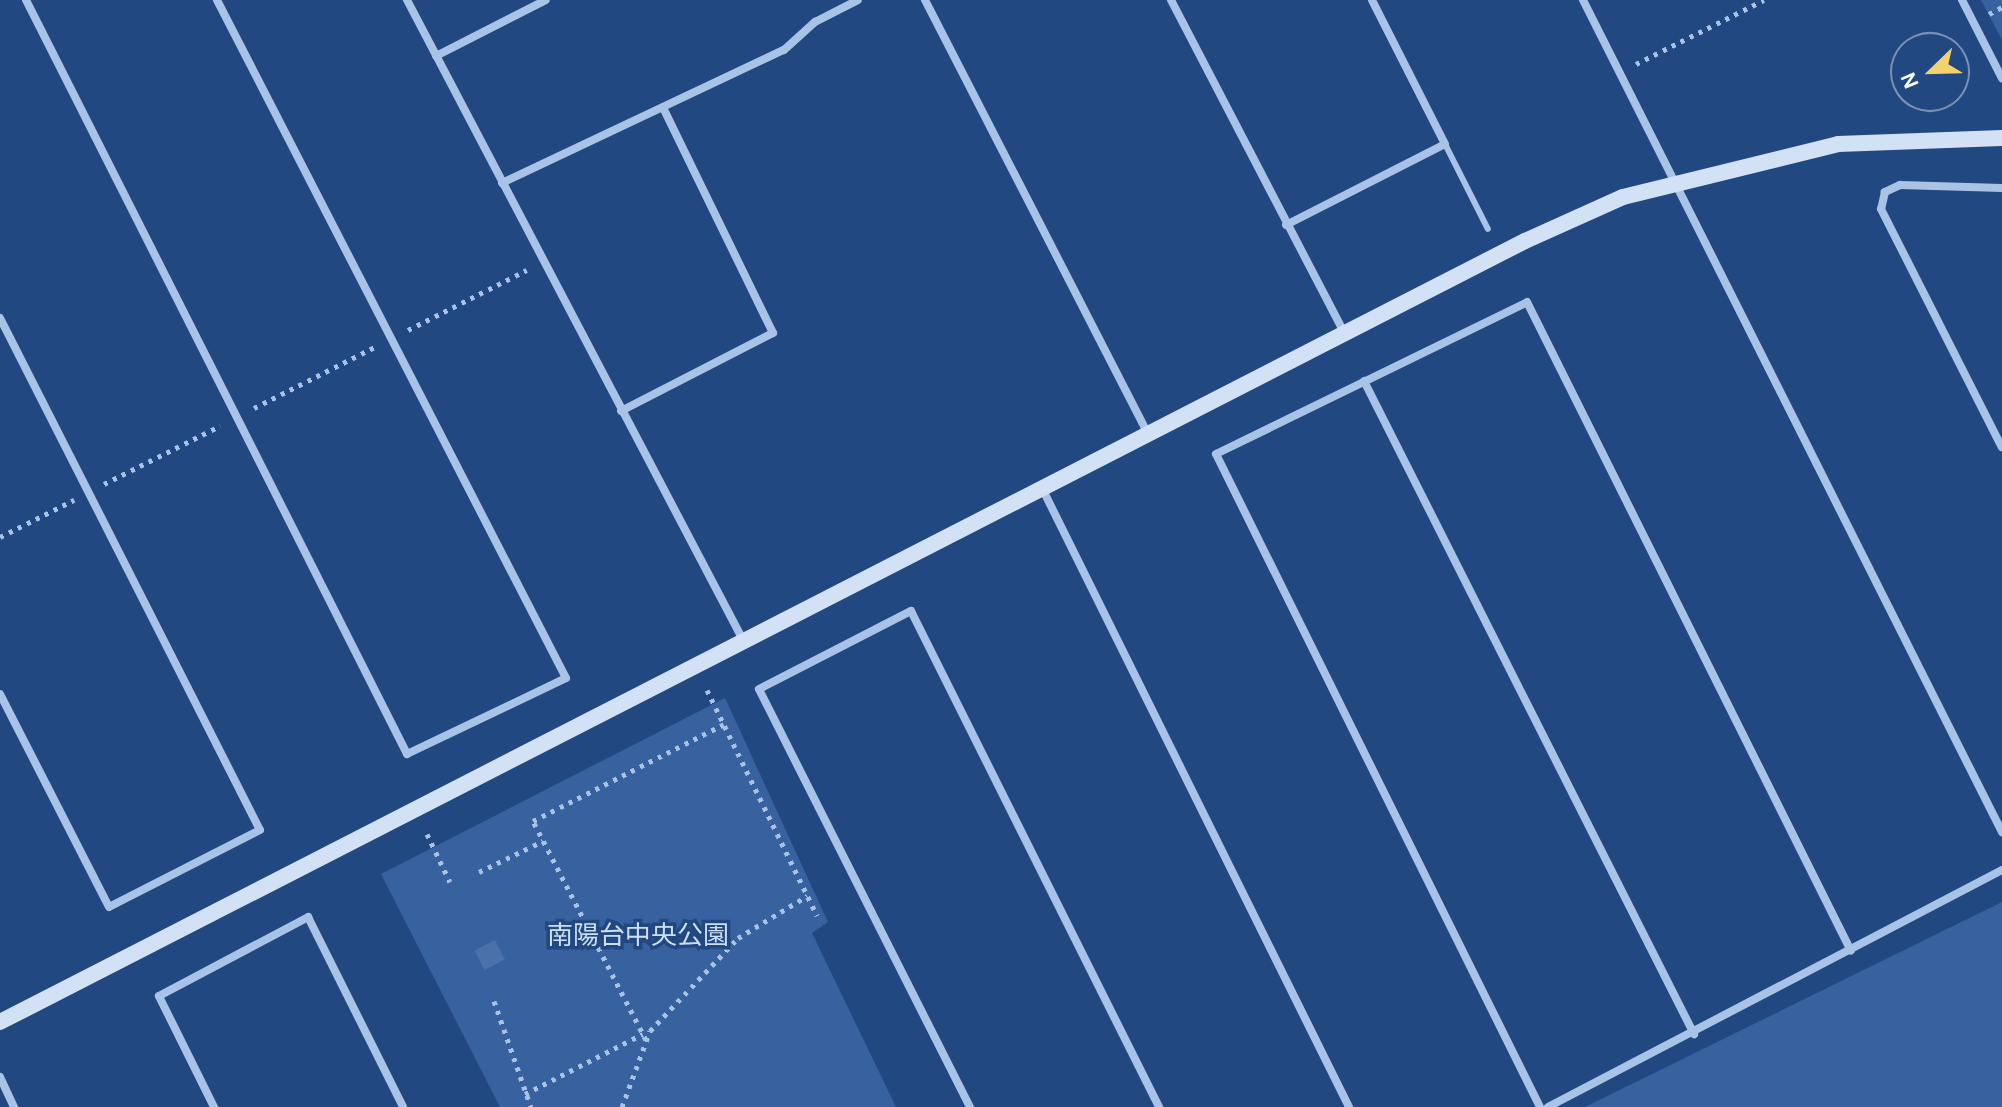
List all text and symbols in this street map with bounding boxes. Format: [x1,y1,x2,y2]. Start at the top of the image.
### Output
north arrow [1890,32,1970,112]
text: N [1895,68,1925,93]
park label: 南陽台中央公園 [547,920,729,952]

